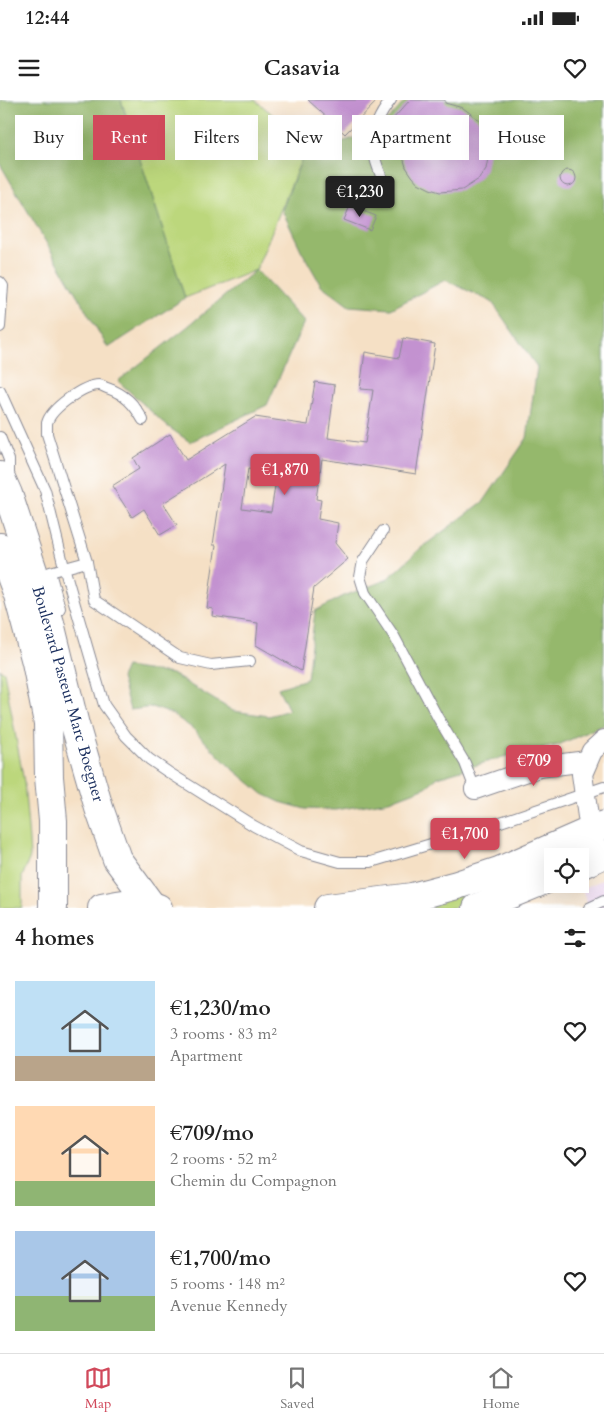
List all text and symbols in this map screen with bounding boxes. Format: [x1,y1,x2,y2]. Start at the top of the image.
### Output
text: 12:44 [25,5,69,31]
text: Casavia [264,53,340,83]
icon: menu [15,54,43,82]
icon: heart [561,54,589,82]
chip: Buy [15,115,83,160]
chip: Rent [93,115,165,160]
chip: Filters [175,115,258,160]
chip: New [268,115,342,160]
chip: Apartment [352,115,469,160]
chip: House [479,115,564,160]
pin: €1,230 [319,176,401,218]
text: €1,230 [337,181,384,203]
pin: €1,870 [244,454,326,496]
text: €1,870 [262,459,309,481]
street label: Boulevard Pasteur Marc Boegner [27,583,109,805]
pin: €709 [504,744,564,787]
text: €709 [517,750,551,772]
pin: €1,700 [424,818,506,860]
text: €1,700 [442,823,489,845]
map controls [544,848,589,893]
button: locate [544,848,589,893]
text: 4 homes [15,924,94,953]
icon: filters [561,924,589,952]
text: €1,230/mo [170,994,271,1023]
icon: home [55,1001,115,1061]
icon: heart [561,1017,589,1045]
text: 3 rooms · 83 m² [170,1023,277,1045]
text: Apartment [170,1045,243,1067]
text: €709/mo [170,1119,254,1148]
icon: home [55,1126,115,1186]
icon: heart [561,1142,589,1170]
text: 2 rooms · 52 m² [170,1148,277,1170]
text: Chemin du Compagnon [170,1170,337,1192]
text: €1,700/mo [170,1244,271,1273]
icon: home [55,1251,115,1311]
icon: heart [561,1267,589,1295]
text: 5 rooms · 148 m² [170,1273,285,1295]
text: Avenue Kennedy [170,1295,288,1317]
tab: Map [84,1364,112,1413]
tab: Saved [280,1364,314,1413]
tab: Home [482,1364,520,1413]

